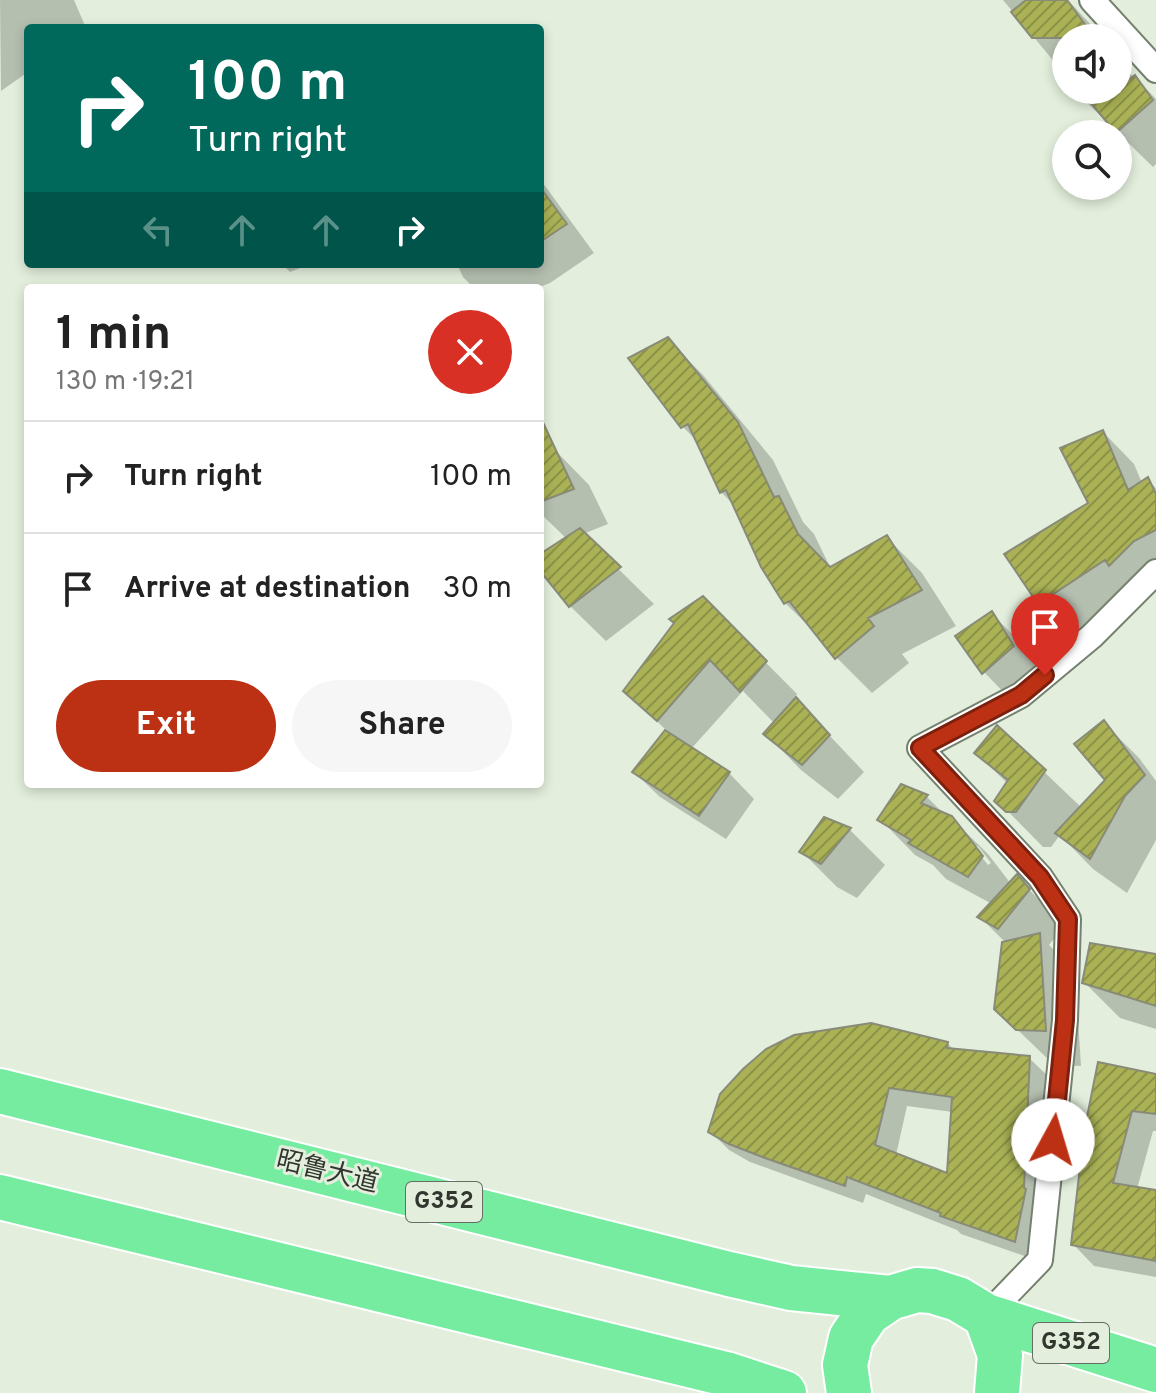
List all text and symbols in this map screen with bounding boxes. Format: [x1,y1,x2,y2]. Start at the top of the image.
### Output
map controls [1052,24,1132,200]
button: sound [1052,24,1132,104]
text: 100 m [188,50,347,120]
icon: right [56,56,160,160]
text: Turn right [188,119,347,165]
button: search [1052,120,1132,200]
icon: left [136,208,180,252]
icon: ahead [220,208,264,252]
icon: ahead [304,208,348,252]
icon: right [388,208,432,252]
text: 1 min [56,306,171,366]
button: close [428,310,512,394]
text: 130 m · 19:21 [56,366,195,399]
icon: right [56,455,100,499]
text: Turn right [124,459,262,496]
text: 100 m [430,459,512,496]
icon: arrive [56,567,100,611]
text: Arrive at destination [124,571,410,608]
text: 30 m [443,571,512,608]
pin [1011,593,1079,675]
icon: arrive [1023,605,1067,649]
button: Exit [56,680,276,772]
button: Share [292,680,512,772]
position arrow [1011,1098,1095,1182]
street label: 昭鲁大道 [273,1144,381,1202]
road number: G352 [406,1182,482,1222]
road number: G352 [1033,1323,1109,1363]

